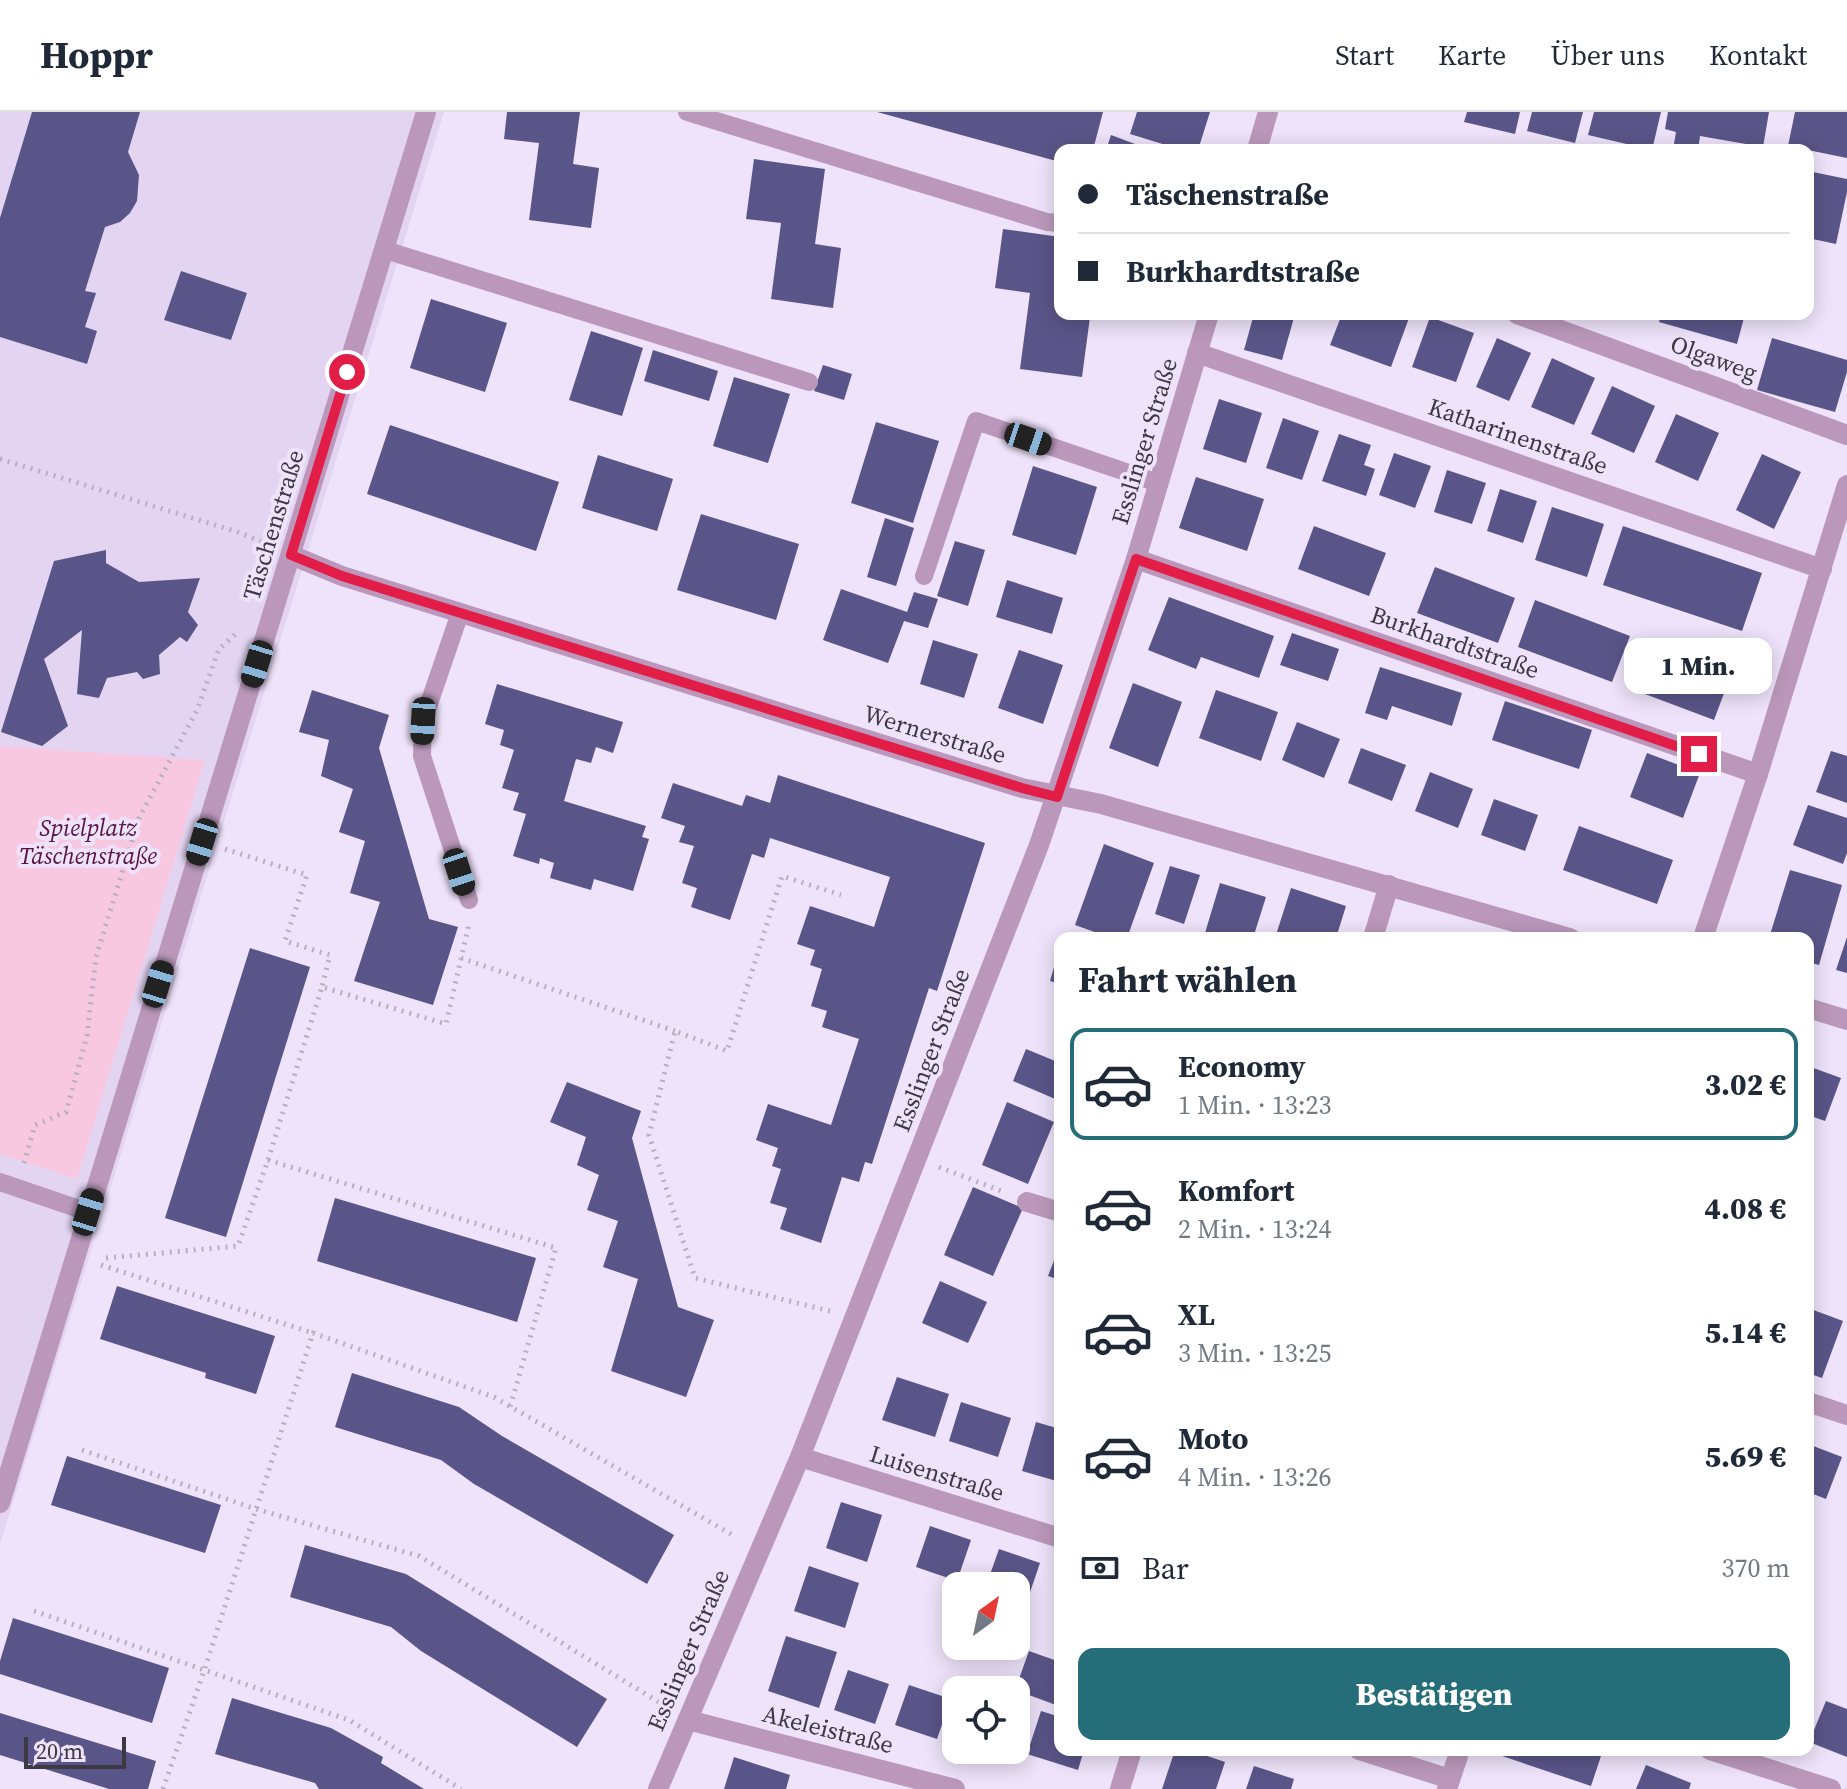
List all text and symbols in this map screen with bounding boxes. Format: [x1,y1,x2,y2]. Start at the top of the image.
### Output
text: Hoppr [40,29,153,81]
text: Start [1335,36,1394,74]
text: Karte [1438,36,1506,74]
text: Über uns [1550,36,1665,74]
text: Kontakt [1709,36,1807,74]
text: Täschenstraße [1126,174,1329,215]
text: Burkhardtstraße [1126,251,1360,292]
street label: Olgaweg [1666,327,1762,389]
route start [329,354,365,390]
street label: Esslinger Straße [1103,354,1185,528]
street label: Katharinenstraße [1424,390,1612,482]
car [1001,420,1055,458]
street label: Täschenstraße [234,446,312,604]
street label: Burkhardtstraße [1366,598,1544,686]
car [239,638,275,690]
callout: 1 Min. [1625,638,1773,694]
text: 1 Min. [1660,648,1736,684]
car [410,696,436,746]
street label: Wernerstraße [860,697,1010,771]
route end [1681,736,1717,772]
park label: Spielplatz Täschenstraße [19,811,157,872]
car [184,816,220,868]
car [440,845,478,899]
text: Fahrt wählen [1078,955,1297,1004]
car [140,958,176,1010]
street label: Esslinger Straße [885,964,977,1136]
text: Economy [1178,1046,1306,1087]
icon: car [1082,1048,1154,1120]
text: 3.02 € [1705,1064,1786,1105]
text: 1 Min. · 13:23 [1178,1087,1332,1123]
text: Komfort [1178,1170,1295,1211]
icon: car [1082,1172,1154,1244]
car [70,1186,106,1238]
text: 4.08 € [1705,1188,1786,1229]
text: 2 Min. · 13:24 [1178,1211,1332,1247]
text: XL [1178,1294,1215,1335]
icon: car [1082,1296,1154,1368]
text: 5.14 € [1705,1312,1786,1353]
text: 3 Min. · 13:25 [1178,1335,1332,1371]
text: Moto [1178,1418,1249,1459]
icon: car [1082,1420,1154,1492]
text: 5.69 € [1705,1436,1786,1477]
street label: Luisenstraße [866,1437,1008,1509]
text: 4 Min. · 13:26 [1178,1459,1332,1495]
icon: cash [1078,1546,1122,1590]
text: Bar [1142,1548,1189,1589]
text: 370 m [1722,1550,1790,1586]
street label: Esslinger Straße [639,1564,737,1736]
north arrow [942,1572,1030,1660]
map controls [942,1572,1030,1764]
button: Bestätigen [1078,1648,1790,1740]
button: locate [942,1676,1030,1764]
street label: Akeleistraße [759,1697,897,1761]
scale bar [24,1733,126,1769]
text: 20 m [36,1736,83,1766]

